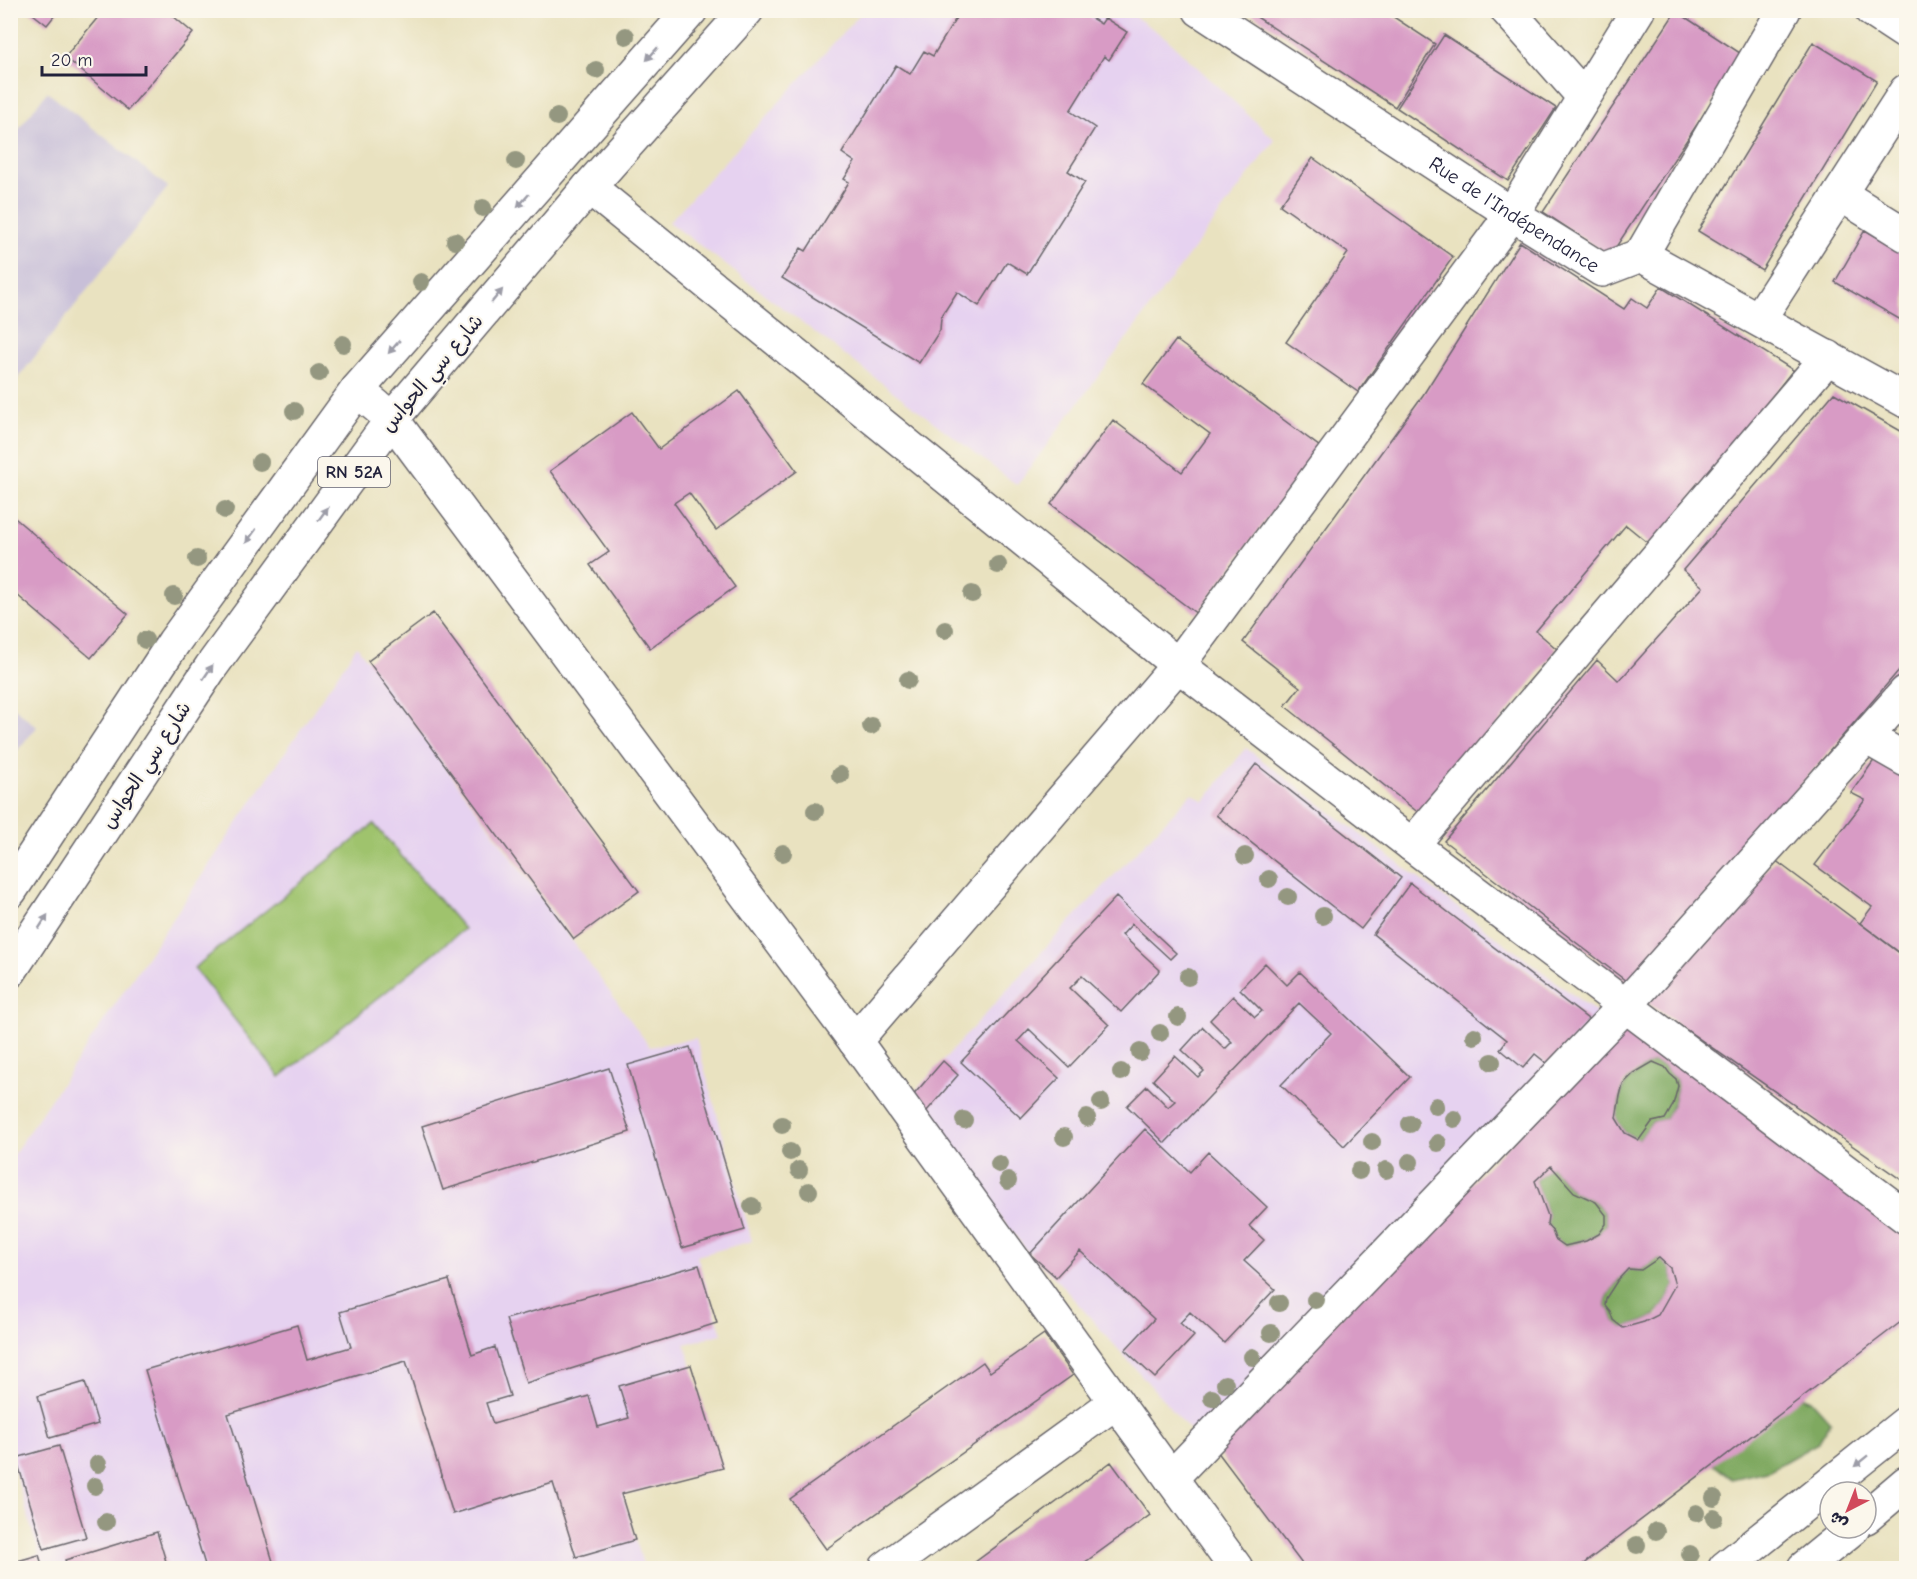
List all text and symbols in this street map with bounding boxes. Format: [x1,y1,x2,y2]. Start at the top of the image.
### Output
scale bar [42,39,146,77]
one-way arrow [645,47,659,62]
text: 20 m [51,50,92,71]
street label: ٌRue de l'Indépendance [1425,152,1604,277]
one-way arrow [517,193,530,208]
one-way arrow [490,288,503,304]
street label: شارع سي الحواس [376,310,492,440]
one-way arrow [388,339,401,355]
road number: RN 52A [318,457,390,487]
one-way arrow [317,507,329,523]
one-way arrow [245,527,257,543]
one-way arrow [202,664,214,680]
street label: شارع سي الحواس [96,697,201,836]
one-way arrow [37,914,48,930]
one-way arrow [1853,1454,1869,1467]
north arrow [1818,1480,1878,1540]
text: ش [1826,1508,1851,1533]

